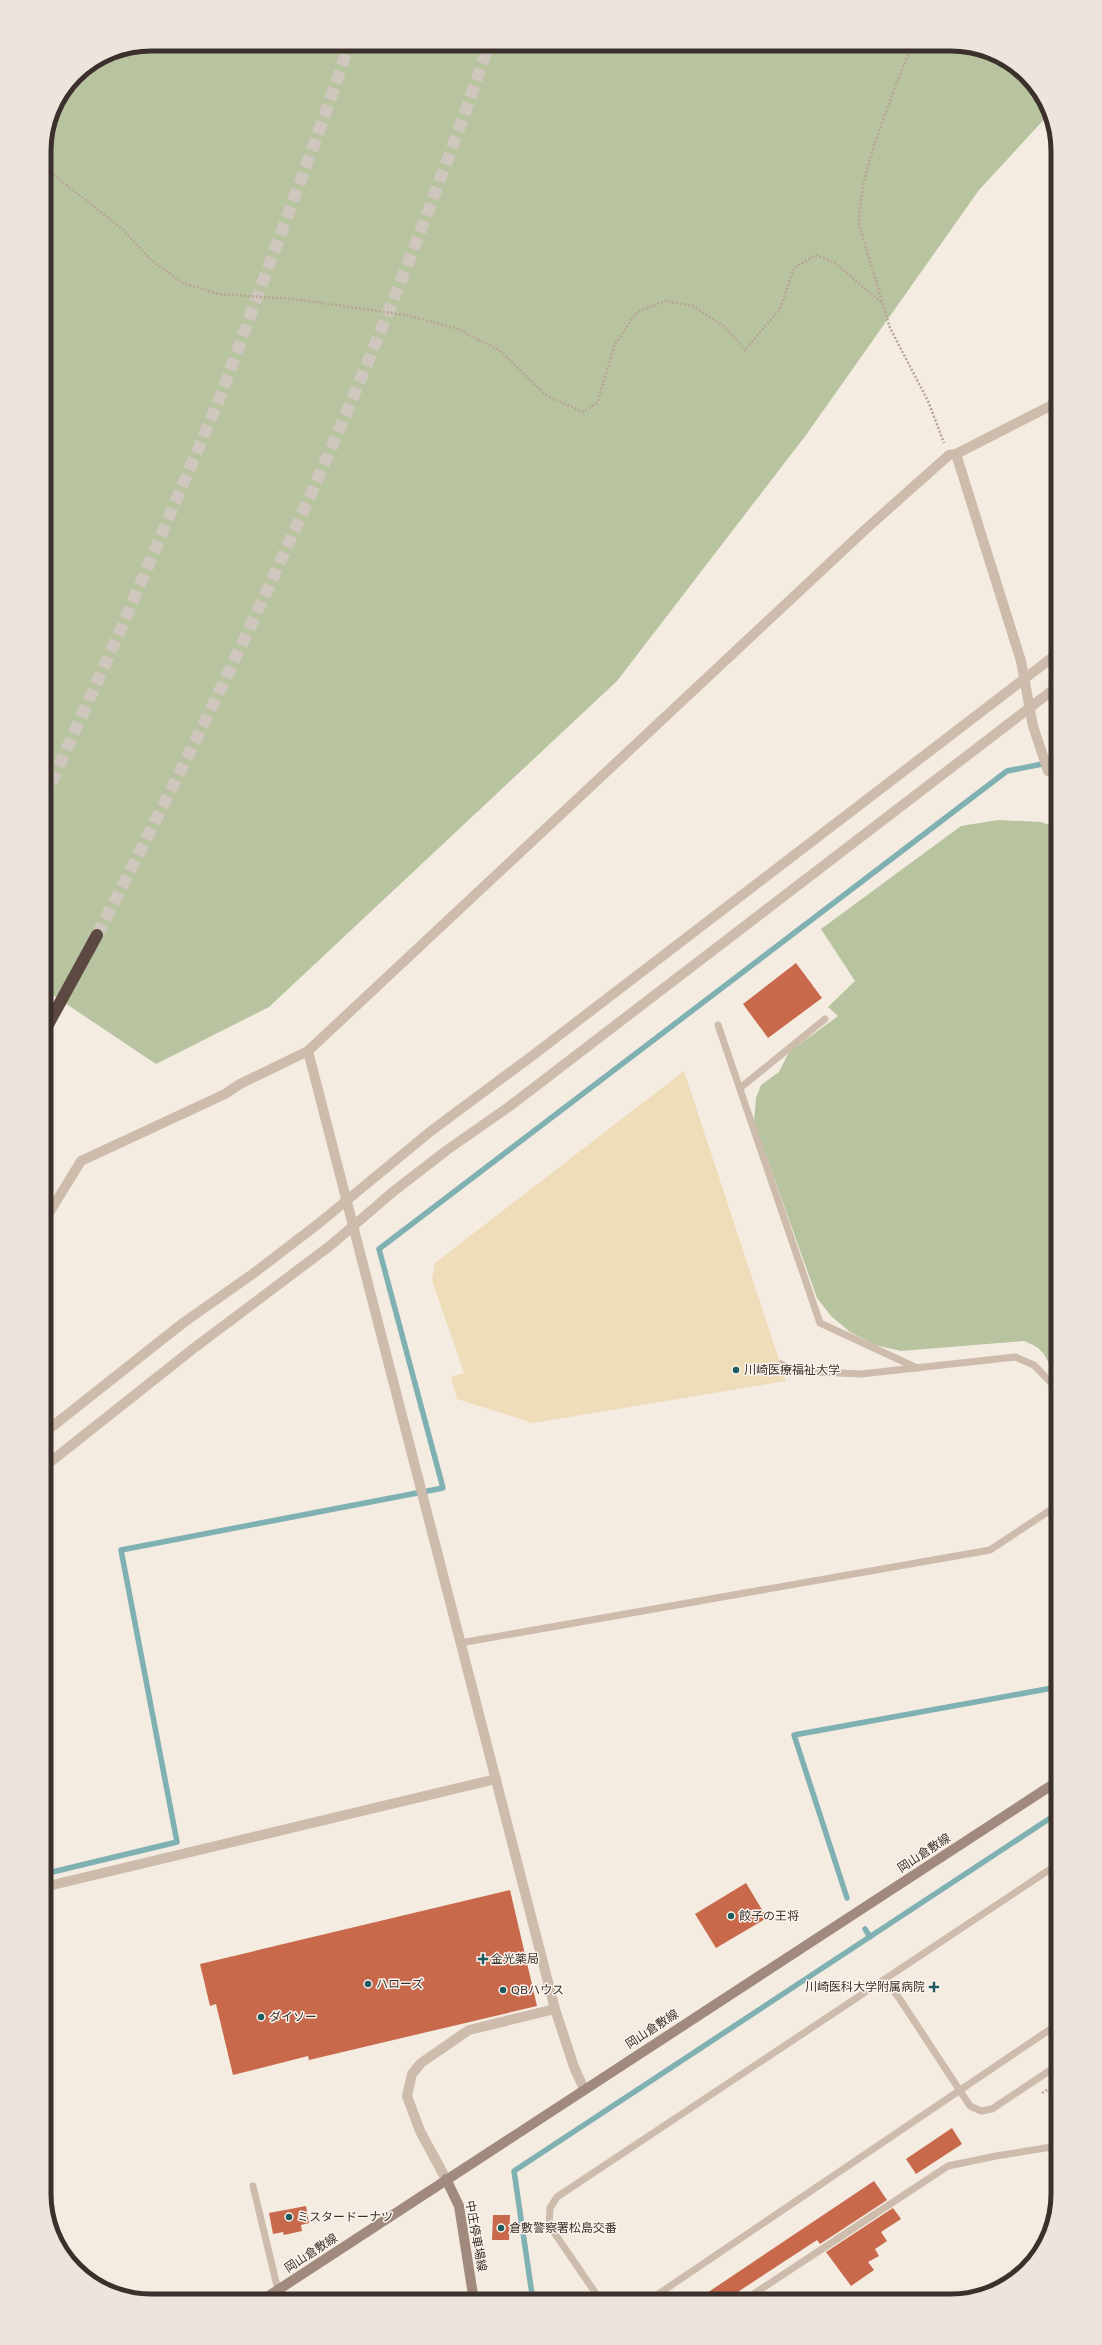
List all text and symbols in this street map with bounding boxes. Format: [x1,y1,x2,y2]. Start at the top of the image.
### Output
place label: 川崎医療福祉大学 [744,1363,840,1377]
marker: 川崎医療福祉大学 [731,1365,741,1375]
street label: 岡山倉敷線 [895,1831,953,1875]
place label: 餃子の王将 [739,1909,799,1923]
marker: 餃子の王将 [726,1911,736,1921]
place label: 金光薬局 [491,1952,539,1966]
marker: 金光薬局 [478,1954,488,1964]
place label: ハローズ [376,1977,423,1991]
marker: ハローズ [363,1979,373,1989]
place label: 川崎医科大学附属病院 [805,1980,925,1994]
marker: 川崎医科大学附属病院 [928,1981,940,1993]
place label: QBハウス [511,1983,564,1997]
marker: QBハウス [498,1985,508,1995]
street label: 岡山倉敷線 [623,2007,681,2051]
place label: ダイソー [269,2010,317,2024]
marker: ダイソー [256,2012,266,2022]
street label: 中庄停車場線 [463,2199,489,2273]
place label: ミスタードーナツ [297,2210,393,2224]
marker: ミスタードーナツ [284,2212,294,2222]
place label: 倉敷警察署松島交番 [509,2221,617,2235]
marker: 倉敷警察署松島交番 [496,2223,506,2233]
street label: 岡山倉敷線 [282,2231,340,2275]

